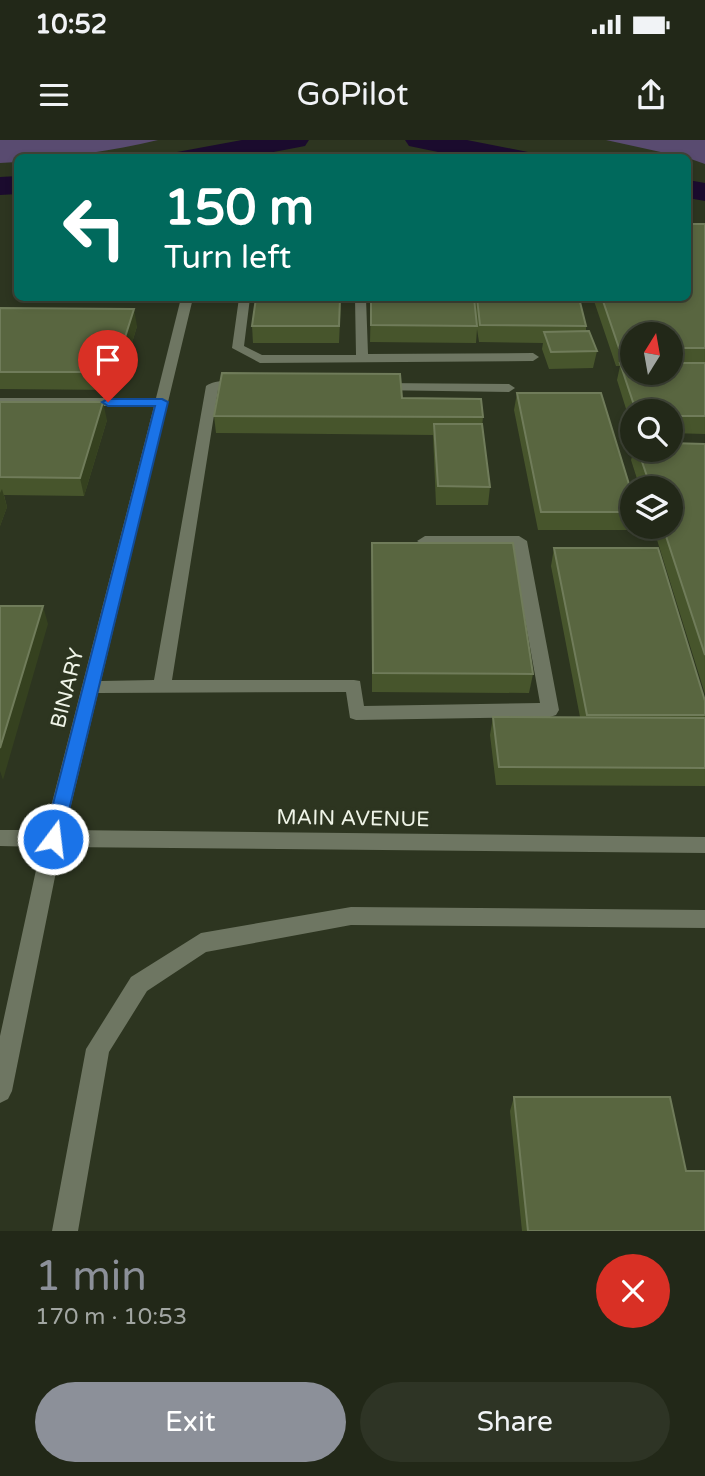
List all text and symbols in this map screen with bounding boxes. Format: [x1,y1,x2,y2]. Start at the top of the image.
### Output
text: 10:52 [35,9,107,40]
icon: menu [35,76,73,114]
text: GoPilot [297,76,408,114]
icon: share [632,76,670,114]
text: 150 m [164,179,314,238]
icon: left [49,182,140,273]
text: Turn left [164,239,291,277]
north arrow [620,322,682,385]
map controls [620,322,683,539]
pin [78,330,138,402]
icon: arrive [89,341,127,379]
button: search [620,399,683,462]
button: layers [620,476,683,539]
street label: BINARY [46,646,89,731]
position arrow [16,802,90,876]
street label: MAIN AVENUE [276,805,430,832]
text: 1 min [35,1251,147,1302]
button: close [596,1254,670,1328]
text: 170 m · 10:53 [35,1303,187,1331]
button: Exit [35,1382,346,1462]
button: Share [360,1382,670,1462]

